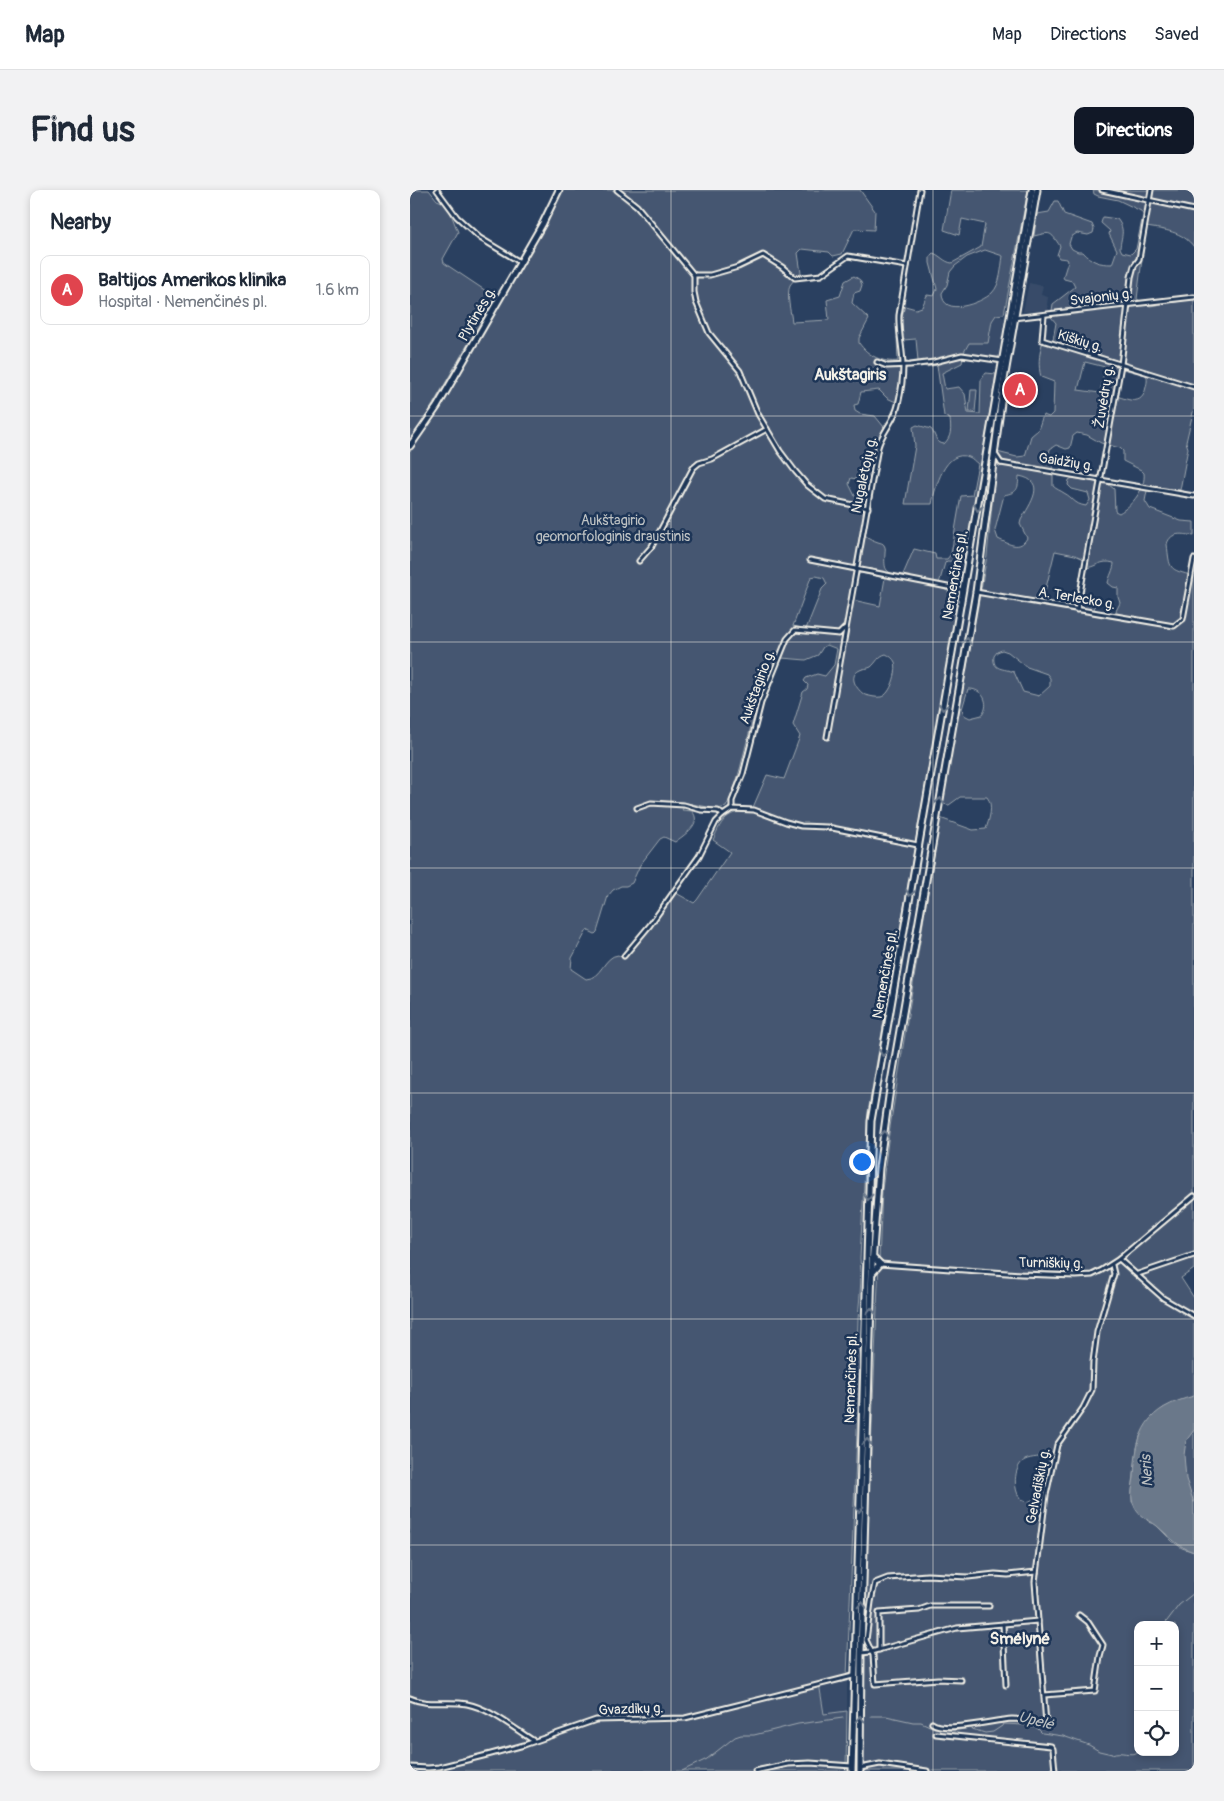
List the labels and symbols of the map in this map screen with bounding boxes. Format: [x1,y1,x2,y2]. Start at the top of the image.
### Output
street label: Plytinės g. [455,284,499,344]
street label: Svajonių g. [1069,285,1133,309]
street label: Kiškių g. [1056,326,1104,356]
district label: Aukštagiris [814,365,887,385]
street label: Žuvėdrų g. [1091,365,1117,429]
pin: A [1004,371,1036,409]
street label: Nugalėtojų g. [848,435,880,515]
street label: Gaidžių g. [1037,449,1095,475]
one-way arrow [973,503,983,512]
park label: Aukštagirio geomorfologinis draustinis [536,512,691,545]
street label: Nemenčinės pl. [939,529,971,621]
street label: A. Terlecko g. [1037,583,1117,613]
one-way arrow [962,636,972,645]
street label: Aukštagirio g. [736,648,778,726]
one-way arrow [938,702,948,711]
one-way arrow [934,796,944,805]
one-way arrow [906,889,916,897]
street label: Nemenčinės pl. [869,928,901,1020]
one-way arrow [878,1049,888,1058]
one-way arrow [878,1129,888,1138]
your location [849,1149,875,1175]
one-way arrow [863,1193,874,1201]
street label: Turniškių g. [1018,1254,1084,1272]
one-way arrow [866,1307,876,1314]
street label: Nemenčinės pl. [841,1332,861,1424]
one-way arrow [862,1438,872,1446]
street label: Gelvadiškių g. [1022,1447,1054,1525]
water label: Neris [1136,1452,1158,1488]
one-way arrow [853,1506,864,1514]
one-way arrow [857,1600,867,1608]
district label: Smėlynė [990,1629,1051,1649]
street label: Gvazdikų g. [598,1699,664,1719]
water label: Upelė [1016,1707,1057,1735]
one-way arrow [855,1715,865,1722]

